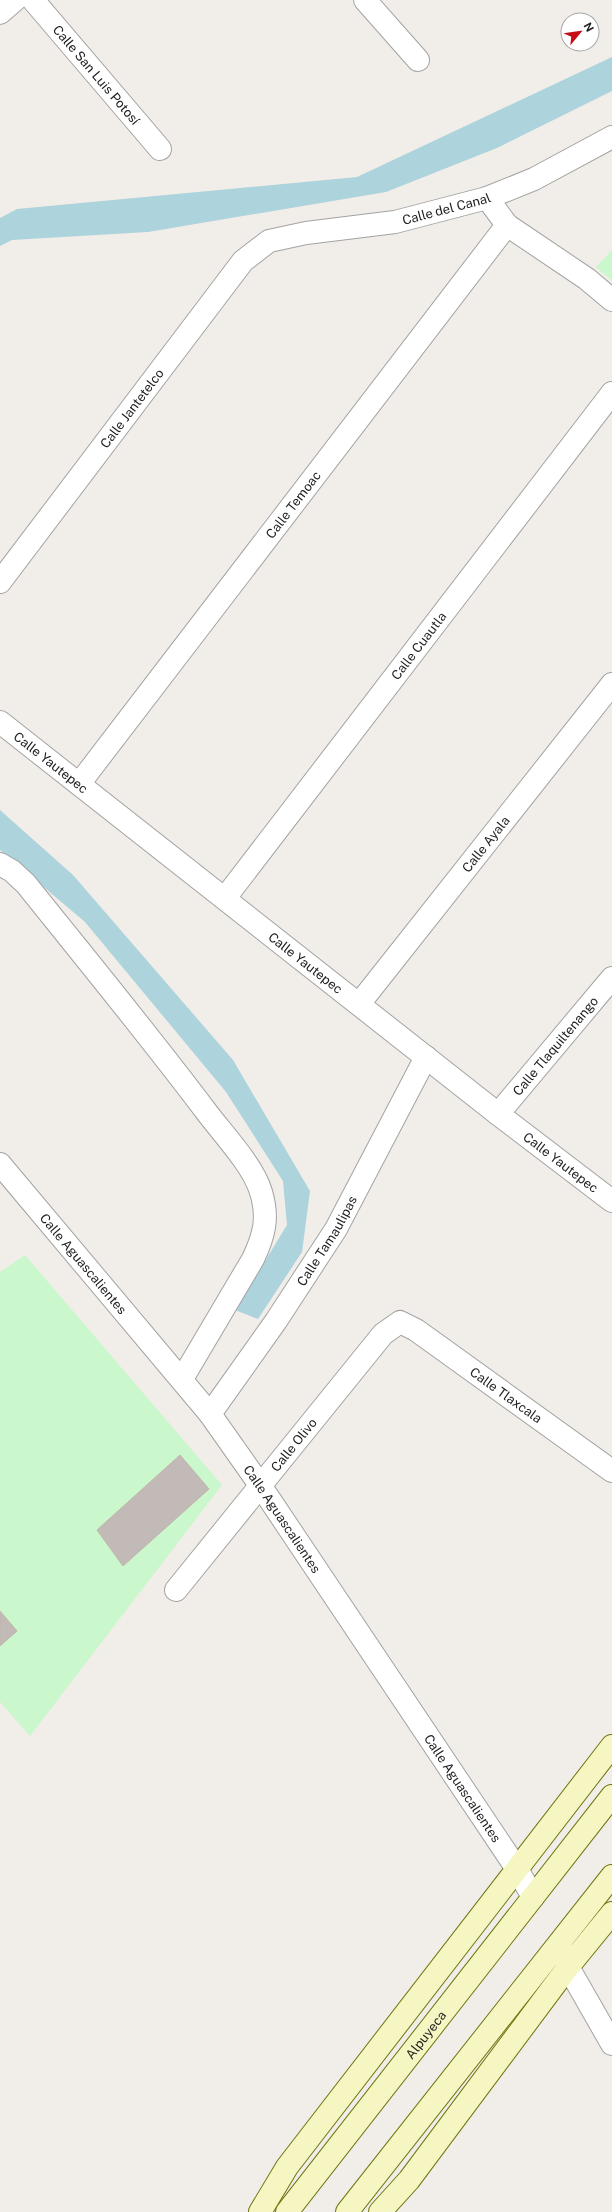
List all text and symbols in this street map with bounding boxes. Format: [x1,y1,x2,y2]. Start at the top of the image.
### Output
north arrow [560,12,600,52]
text: N [581,20,596,34]
street label: Calle San Luis Potosí [50,22,143,128]
street label: Calle del Canal [401,190,493,228]
street label: Calle Jantetelco [97,366,167,451]
street label: Calle Temoac [263,468,324,542]
street label: Calle Cuautla [388,609,450,683]
street label: Calle Yautepec [11,729,91,796]
street label: Calle Ayala [459,813,513,875]
street label: Calle Yautepec [265,929,345,997]
street label: Calle Tlaquiltenango [510,994,601,1099]
street label: Calle Yautepec [520,1129,601,1196]
street label: Calle Tamaulipas [294,1193,360,1289]
street label: Calle Aguascalientes [37,1211,130,1317]
street label: Calle Tlaxcala [467,1364,545,1426]
street label: Calle Olivo [268,1415,320,1475]
street label: Calle Aguascalientes [240,1462,324,1576]
street label: Calle Aguascalientes [421,1731,504,1845]
street label: Alpuyeca [403,2008,449,2062]

